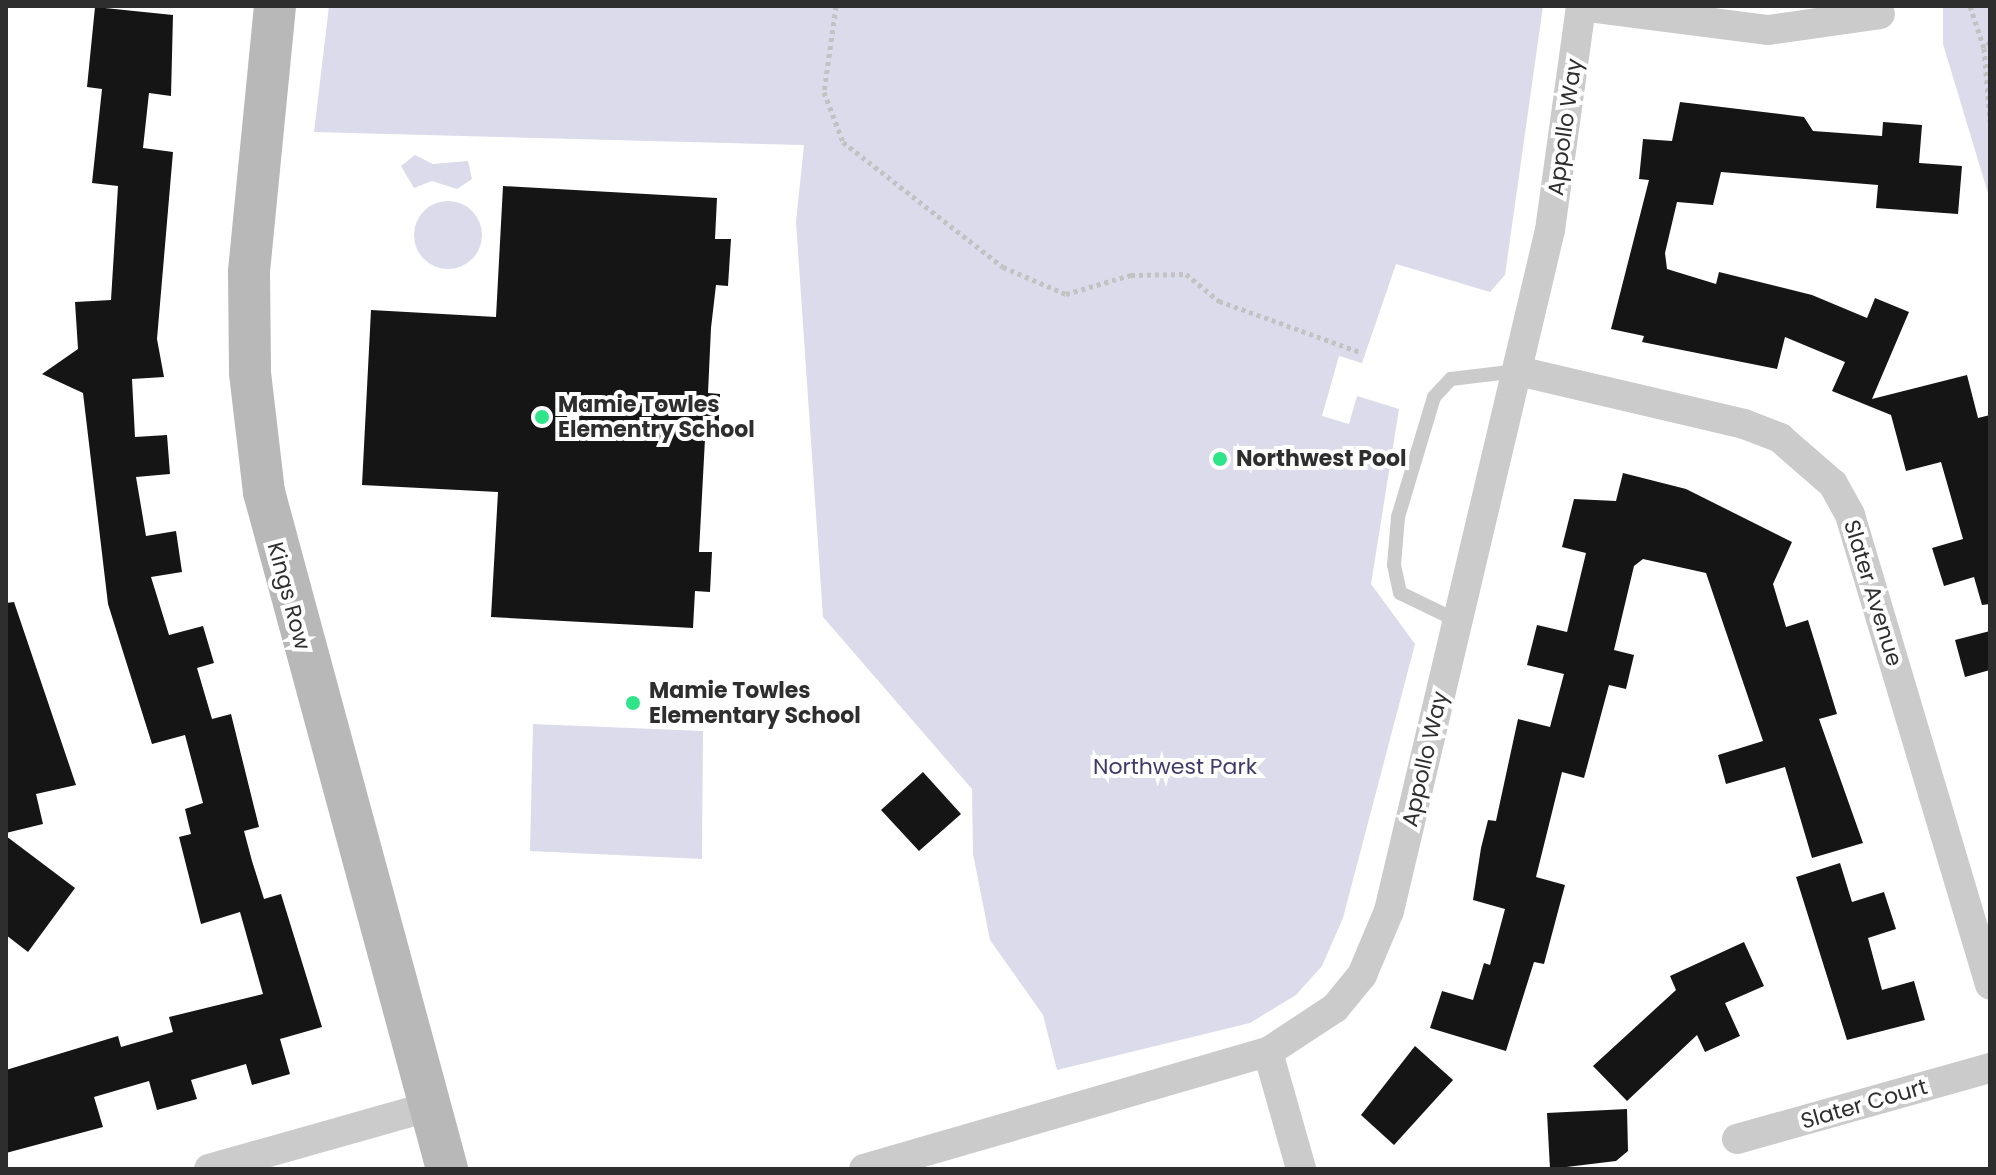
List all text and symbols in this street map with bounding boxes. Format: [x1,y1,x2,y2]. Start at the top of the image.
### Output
street label: Appollo Way [1542,57,1588,197]
place label: Mamie Towles Elementry School [558,391,755,442]
marker: Mamie Towles Elementry School [533,408,551,426]
place label: Northwest Pool [1236,446,1406,472]
marker: Northwest Pool [1211,450,1229,468]
street label: Slater Avenue [1838,517,1908,669]
street label: Kings Row [262,539,316,653]
place label: Mamie Towles Elementary School [649,677,861,728]
street label: Appollo Way [1397,689,1453,829]
marker: Mamie Towles Elementary School [624,694,642,712]
park label: Northwest Park [1093,754,1257,780]
street label: Slater Court [1798,1073,1930,1135]

